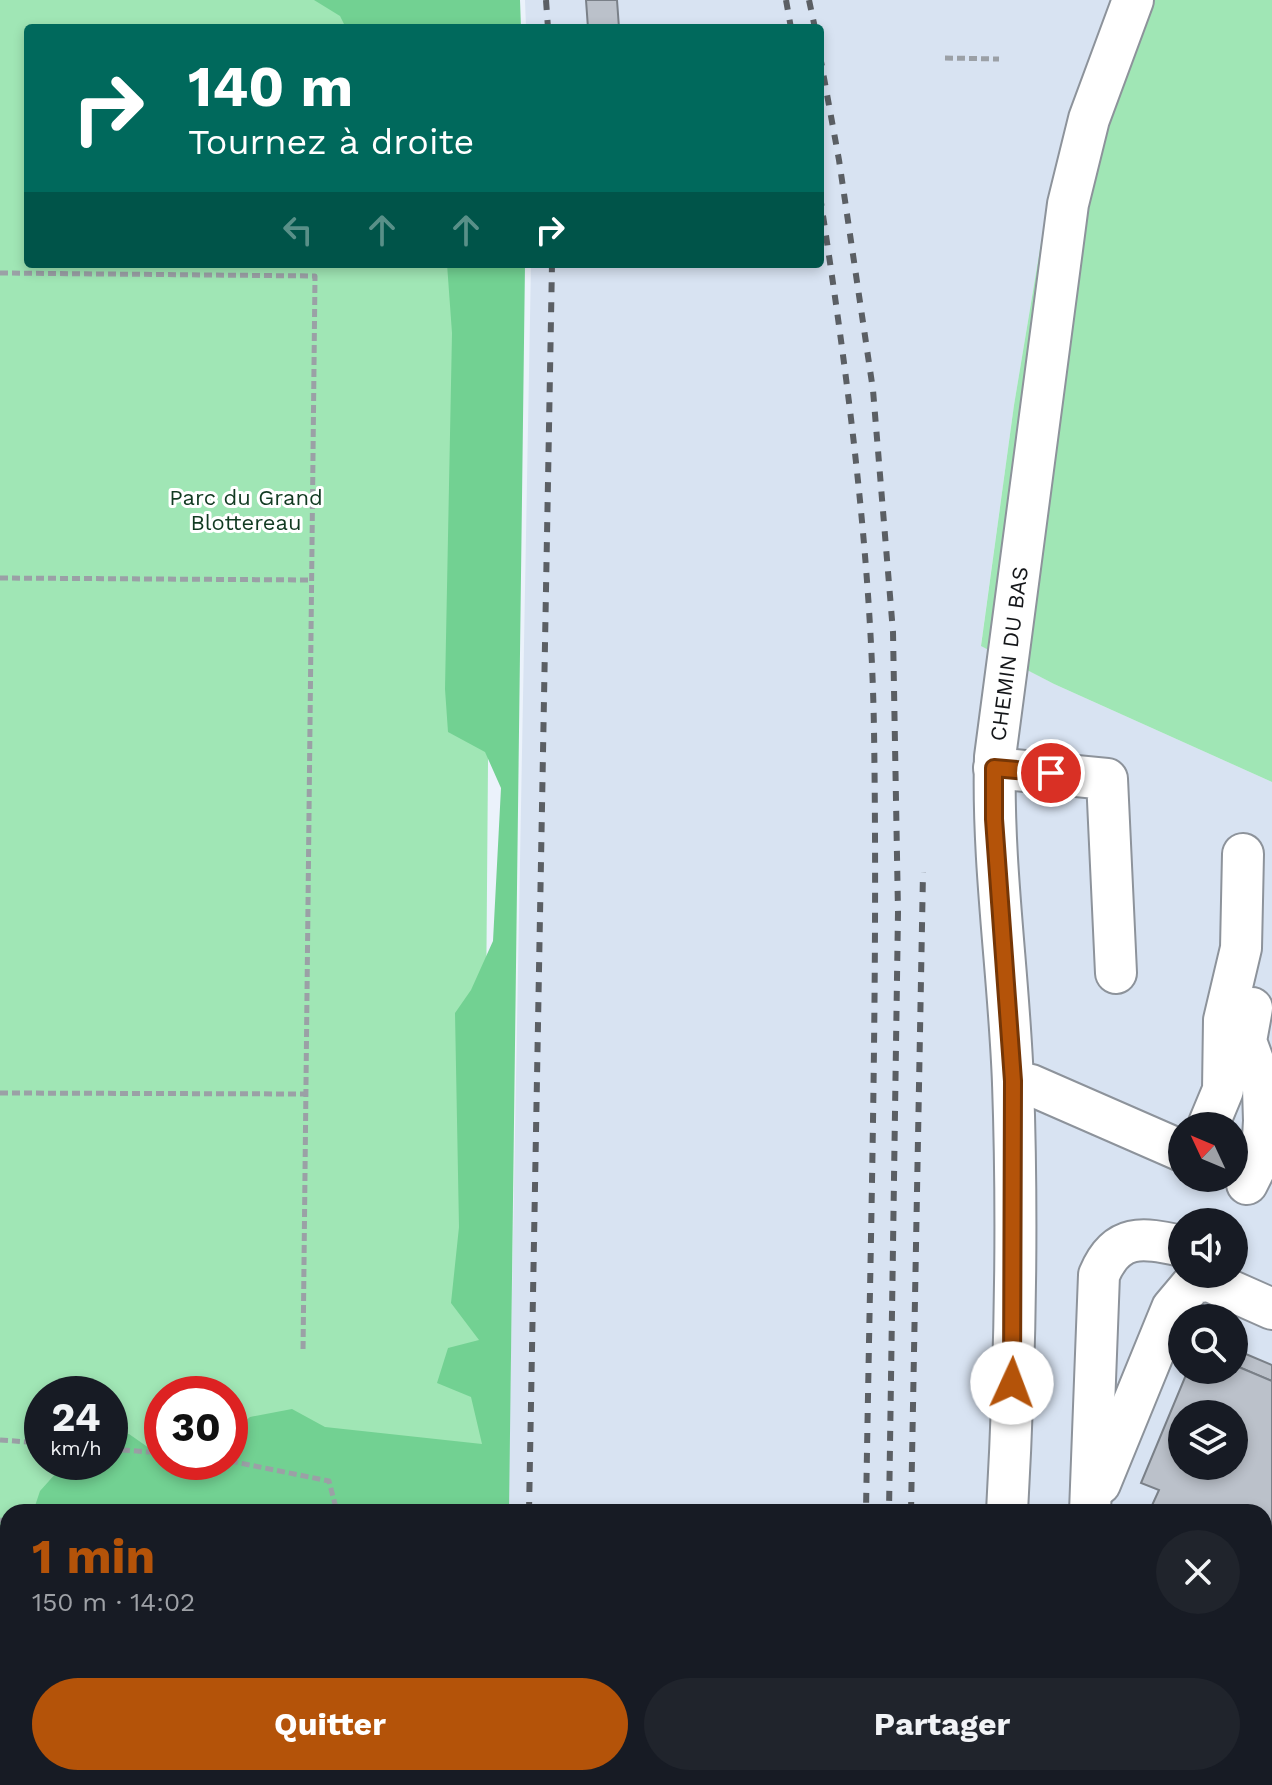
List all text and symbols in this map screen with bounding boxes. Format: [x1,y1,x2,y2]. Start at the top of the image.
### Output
text: 140 m [188,54,353,120]
icon: right [56,56,160,160]
text: Tournez à droite [188,121,474,163]
icon: left [276,208,320,252]
icon: ahead [360,208,404,252]
icon: ahead [444,208,488,252]
icon: right [528,208,572,252]
park label: Parc du Grand Blottereau [169,485,323,535]
street label: CHEMIN DU BAS [985,565,1033,743]
pin [1017,739,1085,807]
icon: arrive [1029,751,1073,795]
north arrow [1168,1112,1248,1192]
map controls [1168,1112,1248,1480]
button: sound [1168,1208,1248,1288]
button: search [1168,1304,1248,1384]
position arrow [970,1341,1054,1425]
speed limit sign: 30 [144,1376,248,1480]
text: 24 [51,1394,101,1441]
button: layers [1168,1400,1248,1480]
text: km/h [50,1436,102,1460]
text: 1 min [32,1528,155,1585]
button: close [1156,1530,1240,1614]
text: 150 m · 14:02 [32,1587,195,1617]
button: Quitter [32,1678,628,1770]
button: Partager [644,1678,1240,1770]

